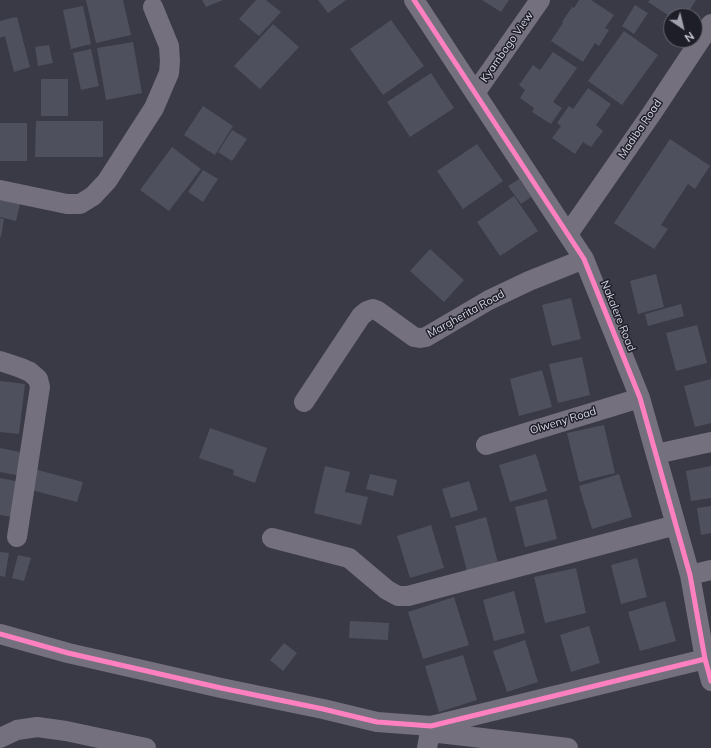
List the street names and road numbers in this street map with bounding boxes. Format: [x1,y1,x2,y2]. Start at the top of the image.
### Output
street label: Kyambogo View [478,9,536,85]
street label: Madiba Road [615,97,665,161]
street label: Nakalere Road [598,279,638,353]
street label: Margherita Road [425,287,507,341]
street label: Olweny Road [528,405,598,437]

